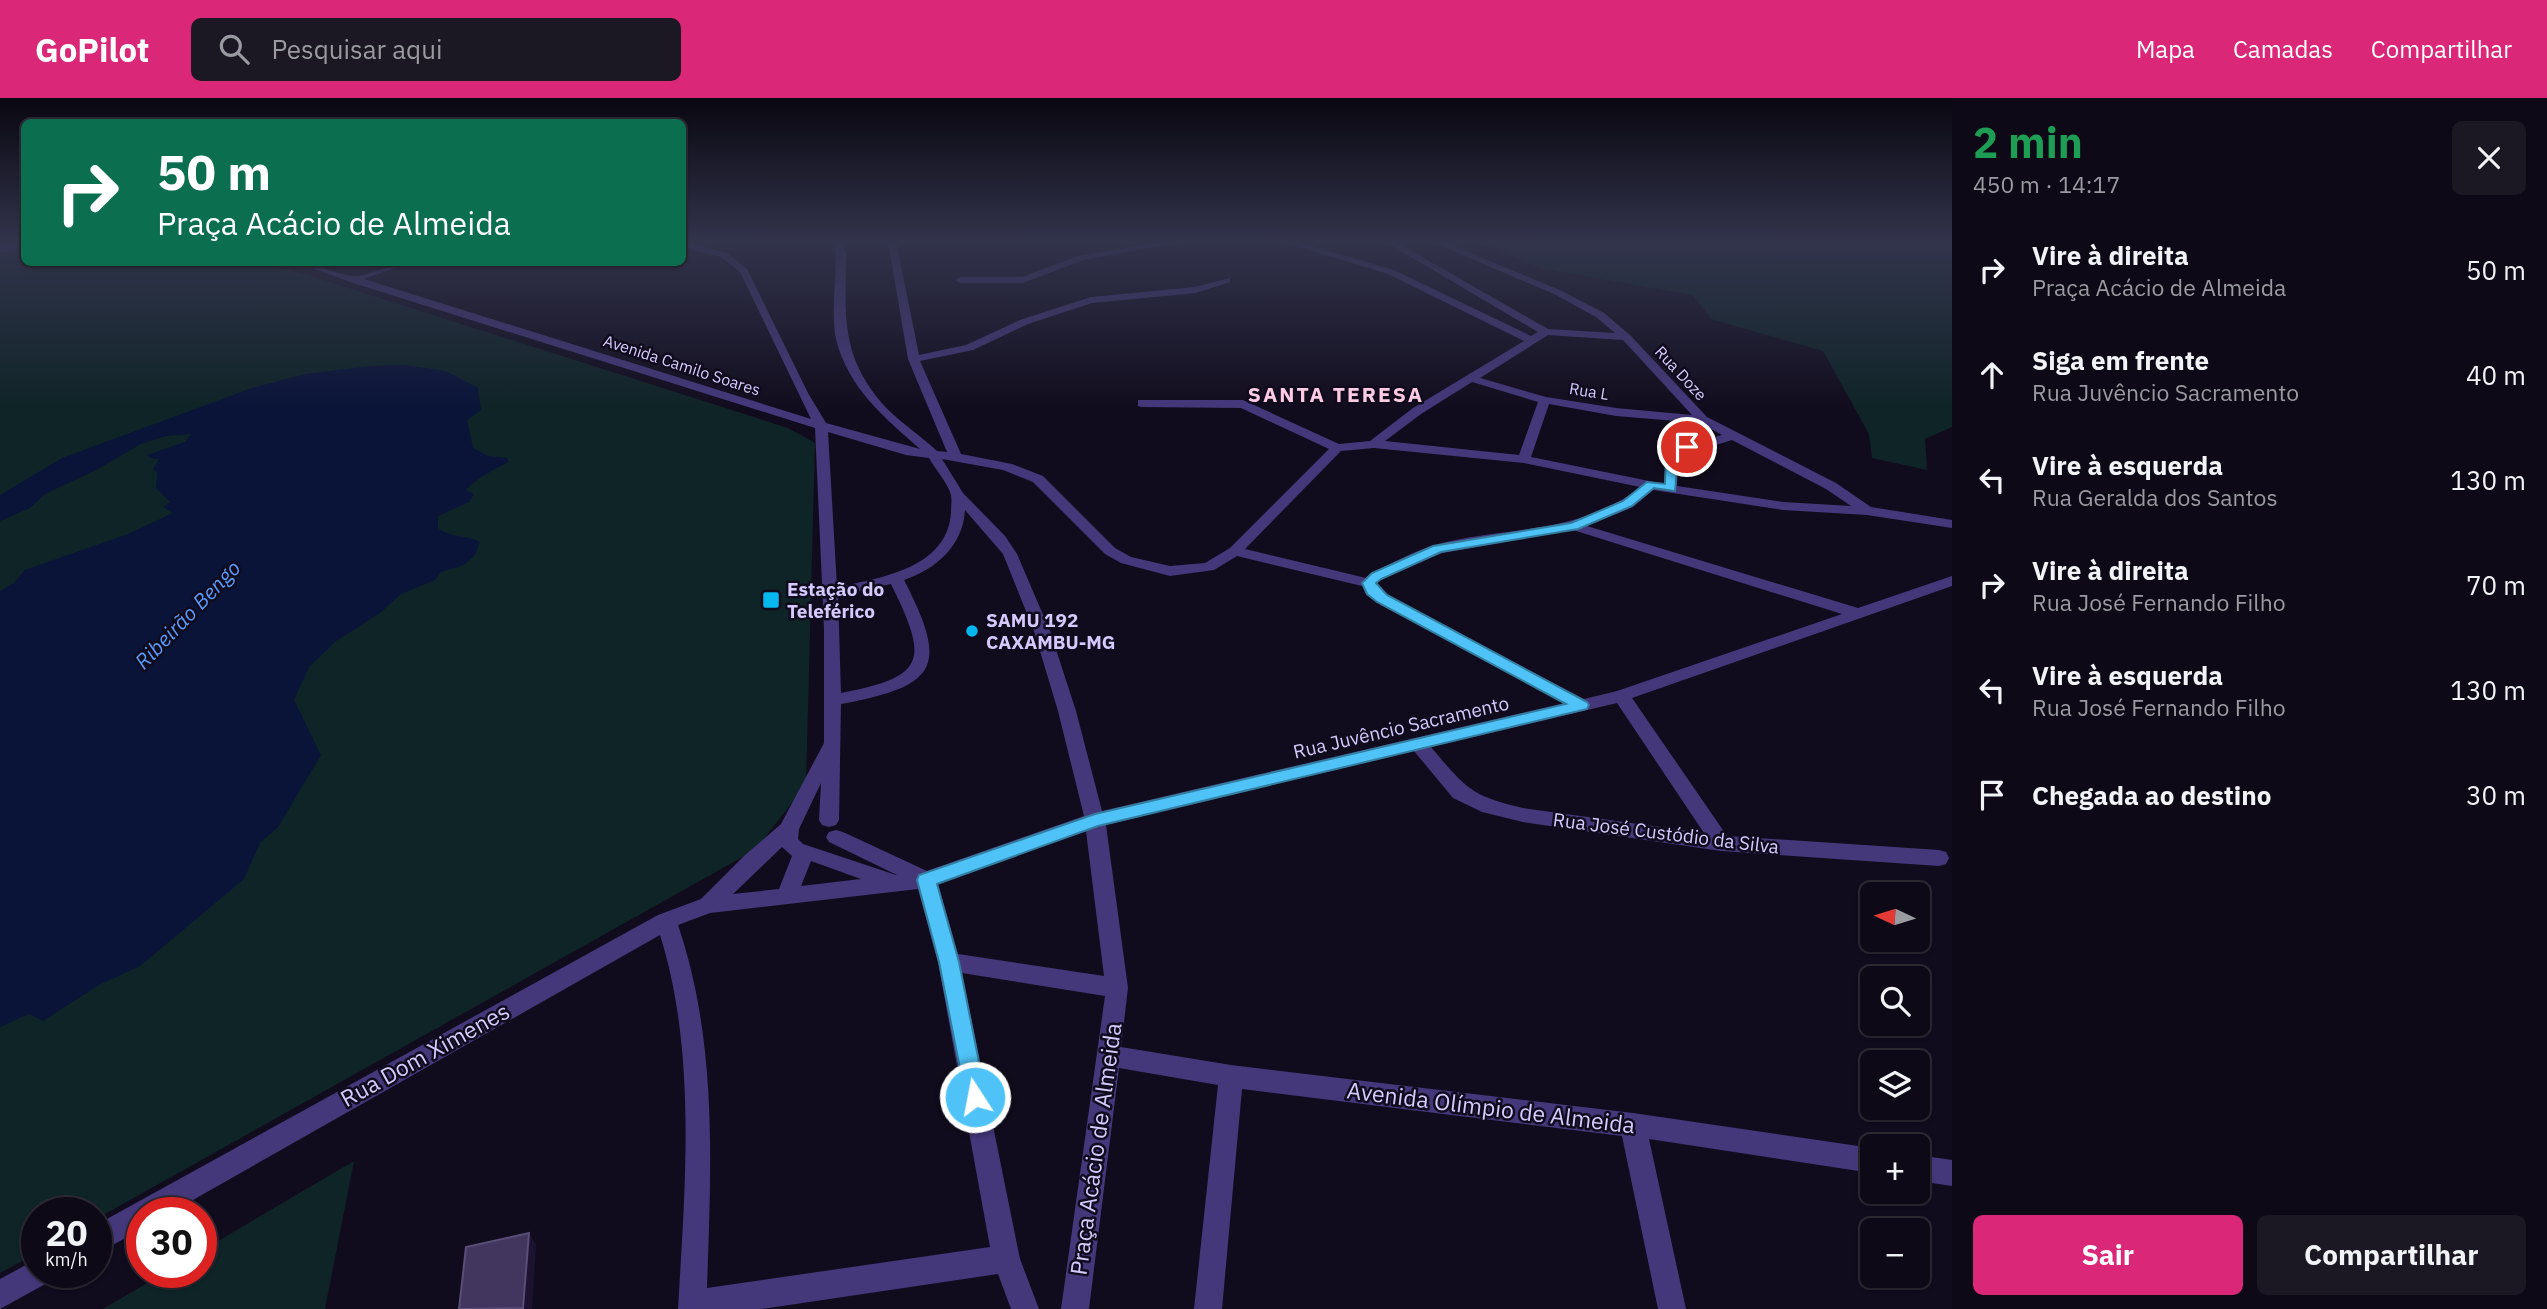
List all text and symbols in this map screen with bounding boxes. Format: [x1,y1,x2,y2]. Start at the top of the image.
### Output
search box [191,18,681,81]
text: GoPilot [35,28,149,71]
icon: search [215,30,253,68]
text: Pesquisar aqui [271,32,442,66]
text: Mapa [2136,33,2195,65]
text: Camadas [2233,33,2333,65]
text: Compartilhar [2371,33,2512,65]
text: 2 min [1973,115,2083,170]
button: close [2452,121,2526,195]
text: 50 m [157,140,271,203]
icon: right [42,147,133,238]
text: 450 m · 14:17 [1973,169,2120,199]
text: Praça Acácio de Almeida [157,202,511,244]
text: Vire à direita [2032,238,2189,272]
icon: right [1973,251,2011,289]
text: 50 m [2466,253,2526,287]
text: Praça Acácio de Almeida [2032,272,2286,302]
street label: Avenida Camilo Soares [601,330,763,400]
street label: Rua Doze [1651,342,1711,405]
text: Siga em frente [2032,343,2209,377]
icon: ahead [1973,356,2011,394]
text: 40 m [2466,358,2526,392]
text: Rua Juvêncio Sacramento [2032,377,2299,407]
street label: Rua L [1568,378,1610,404]
district label: SANTA TERESA [1248,380,1424,408]
pin [1657,417,1717,477]
icon: arrive [1668,428,1706,466]
text: Vire à esquerda [2032,448,2223,482]
icon: left [1973,461,2011,499]
text: 130 m [2450,463,2526,497]
text: Rua Geralda dos Santos [2032,482,2278,512]
text: Vire à direita [2032,553,2189,587]
water label: Ribeirão Bengo [128,554,246,675]
icon: right [1973,566,2011,604]
text: 70 m [2466,568,2526,602]
place label: Estação do Teleférico [787,577,884,623]
text: Rua José Fernando Filho [2032,587,2286,617]
marker: Estação do Teleférico [761,590,781,610]
place label: SAMU 192 CAXAMBU-MG [986,608,1116,654]
marker: SAMU 192 CAXAMBU-MG [964,623,980,639]
text: Vire à esquerda [2032,658,2223,692]
icon: left [1973,671,2011,709]
text: 130 m [2450,673,2526,707]
street label: Rua Juvêncio Sacramento [1291,690,1511,764]
text: Rua José Fernando Filho [2032,692,2286,722]
icon: arrive [1973,776,2011,814]
text: Chegada ao destino [2032,778,2271,812]
text: 30 m [2466,778,2526,812]
street label: Rua José Custódio da Silva [1552,807,1780,859]
north arrow [1860,882,1930,952]
map controls [1860,882,1930,1288]
button: search [1860,966,1930,1036]
street label: Rua Dom Ximenes [335,995,514,1113]
street label: Praça Acácio de Almeida [1062,1021,1128,1277]
button: layers [1860,1050,1930,1120]
position arrow [938,1060,1012,1134]
street label: Avenida Olímpio de Almeida [1345,1074,1637,1140]
button: + [1860,1134,1930,1204]
speed limit sign: 30 [126,1197,217,1288]
text: 20 [45,1210,88,1256]
button: Sair [1973,1215,2243,1295]
button: Compartilhar [2257,1215,2526,1295]
button: − [1860,1218,1930,1288]
text: km/h [45,1248,88,1271]

